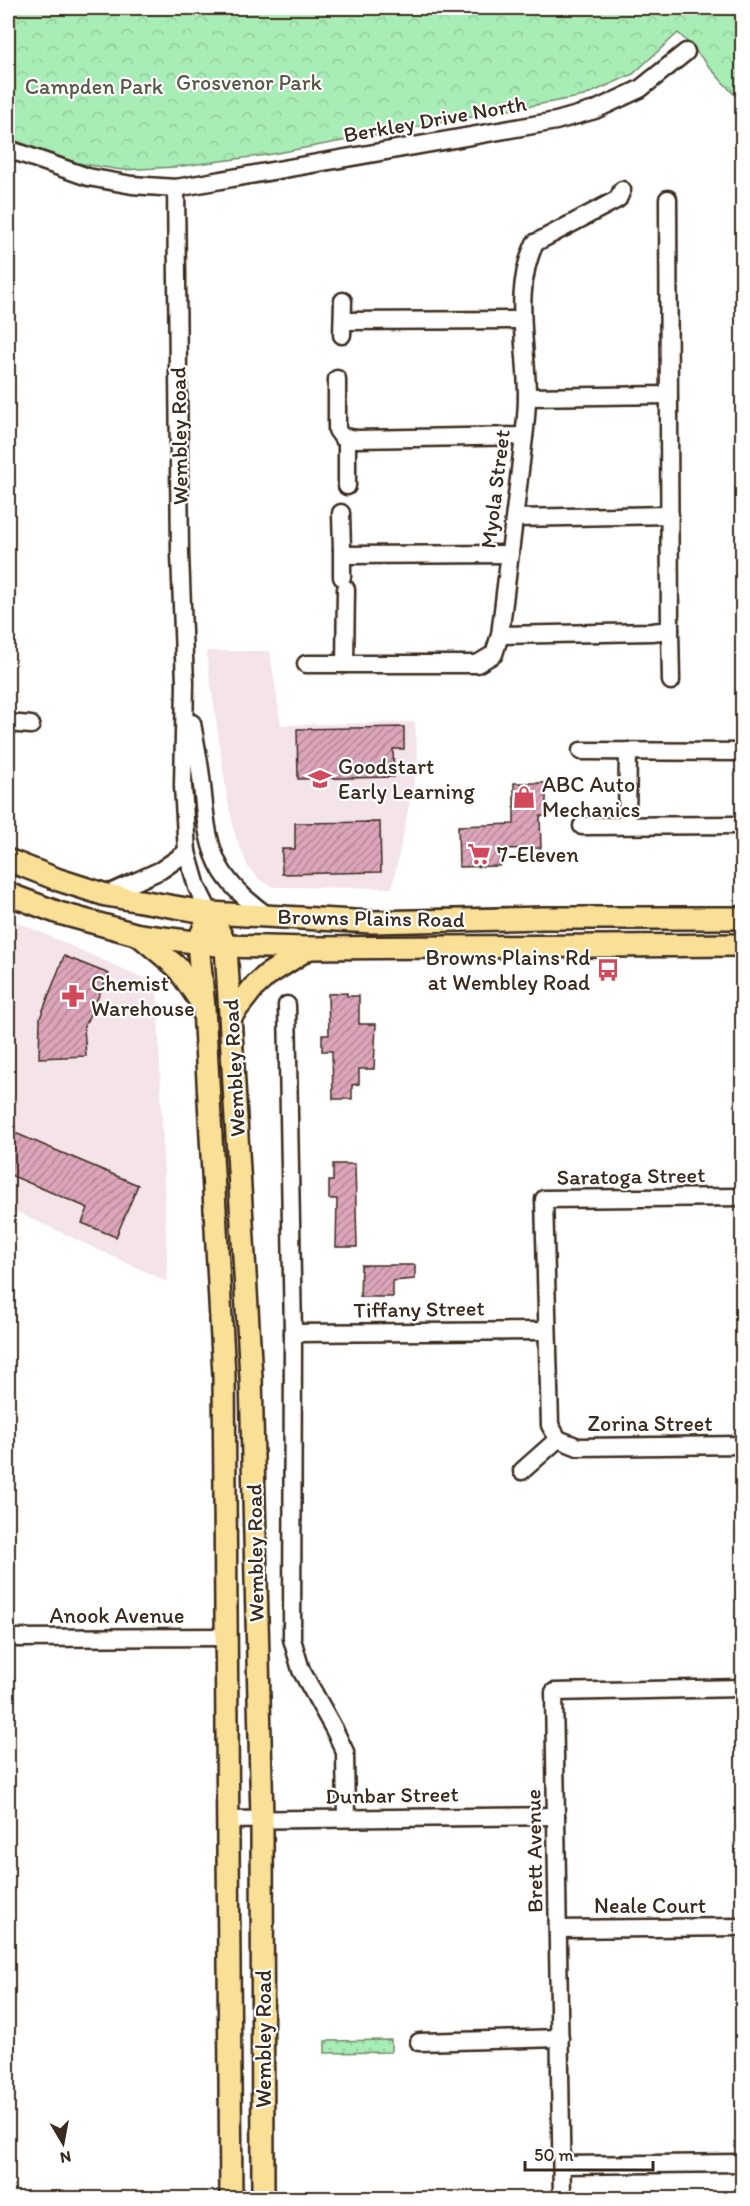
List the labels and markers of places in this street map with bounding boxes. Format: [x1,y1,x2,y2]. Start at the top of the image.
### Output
place label: Goodstart Early Learning [338,753,475,805]
school or university icon: Goodstart Early Learning [307,766,333,792]
place label: ABC Auto Mechanics [542,771,640,823]
shop icon: ABC Auto Mechanics [511,784,537,810]
supermarket icon: 7-Eleven [466,841,492,867]
place label: 7-Eleven [497,841,579,868]
place label: Browns Plains Rd at Wembley Road [425,944,590,996]
bus stop icon: Browns Plains Rd at Wembley Road [595,957,621,983]
place label: Chemist Warehouse [91,970,195,1022]
pharmacy icon: Chemist Warehouse [60,983,86,1009]

